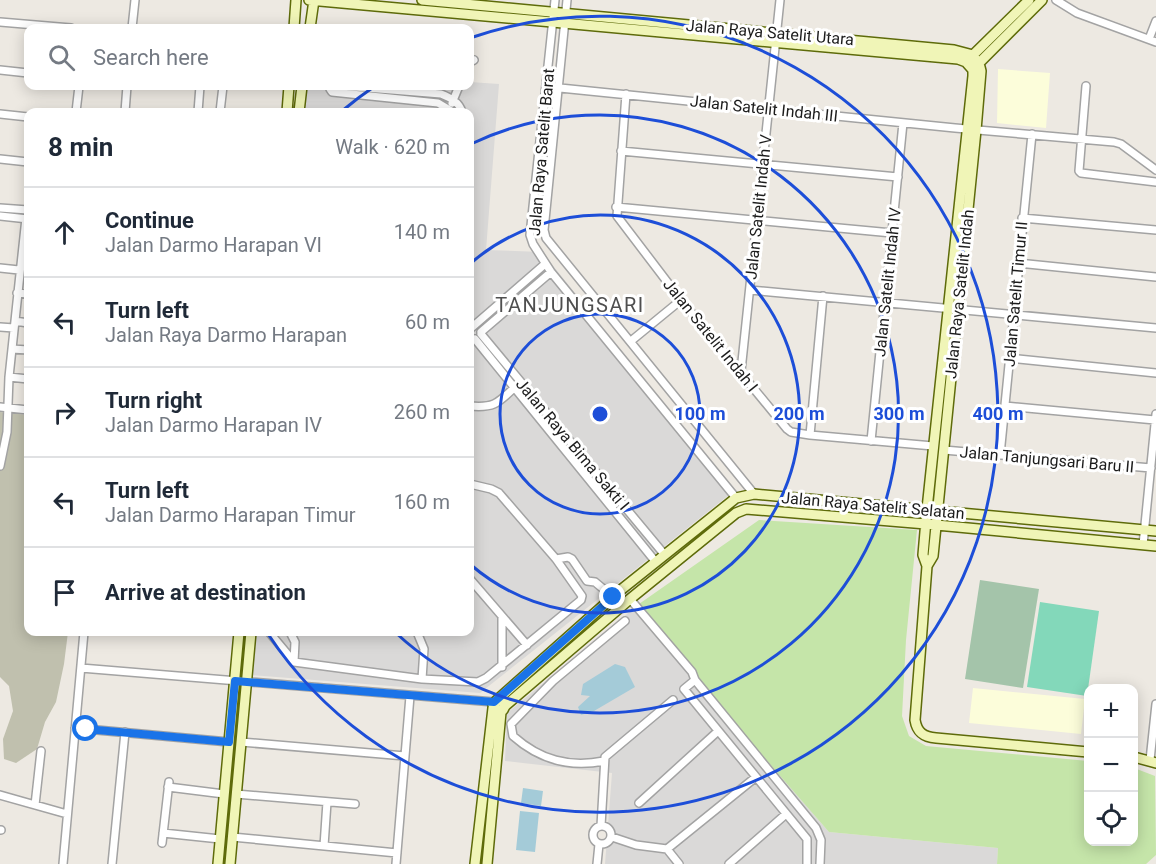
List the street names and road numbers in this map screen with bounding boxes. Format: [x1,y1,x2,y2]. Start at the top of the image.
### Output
street label: Jalan Raya Satelit Utara [685,16,855,49]
street label: Jalan Raya Satelit Barat [525,67,558,237]
street label: Jalan Satelit Indah III [689,91,839,126]
street label: Jalan Satelit Indah V [741,134,776,281]
street label: Jalan Satelit Indah IV [870,206,905,358]
street label: Jalan Raya Satelit Indah [941,208,978,380]
street label: Jalan Satelit Timur II [1000,221,1031,368]
street label: Jalan Satelit Indah I [659,275,762,396]
street label: Jalan Raya Bima Sakti I [512,375,633,514]
street label: Jalan Tanjungsari Baru II [959,442,1135,477]
street label: Jalan Raya Satelit Selatan [781,488,965,523]

